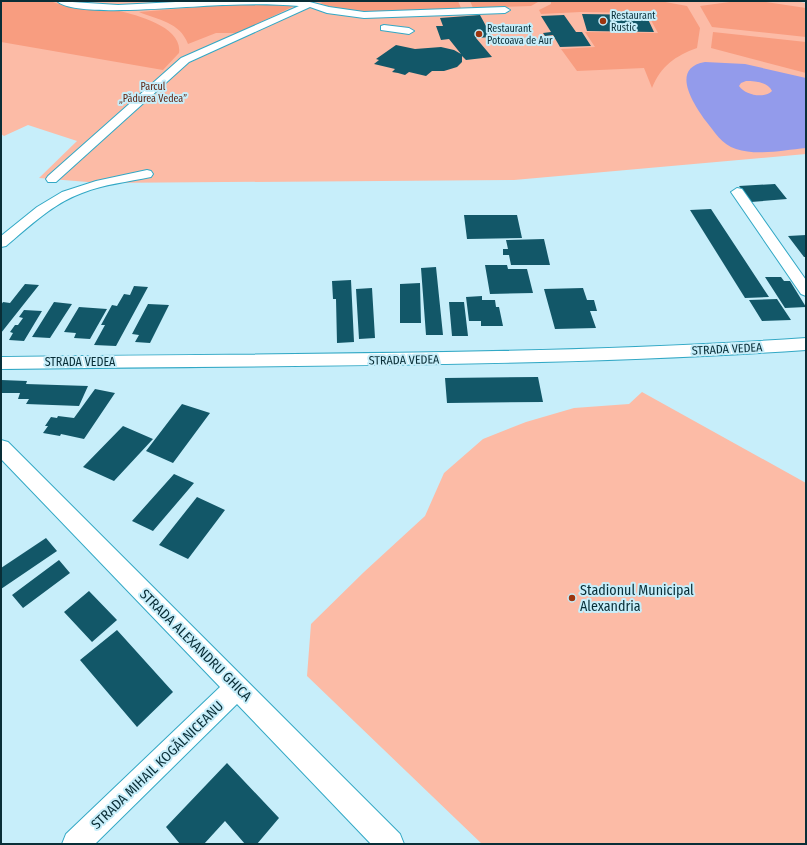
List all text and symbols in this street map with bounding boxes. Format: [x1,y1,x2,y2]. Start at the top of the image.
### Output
place label: Restaurant Rustic [611,10,656,34]
marker: Restaurant Rustic [598,16,608,26]
place label: Restaurant Potcoava de Aur [487,23,553,47]
marker: Restaurant Potcoava de Aur [474,29,484,39]
park label: Parcul „Pădurea Vedea” [119,81,187,105]
street label: STRADA VEDEA [691,340,763,358]
street label: STRADA VEDEA [369,352,440,368]
street label: STRADA VEDEA [45,355,116,369]
place label: Stadionul Municipal Alexandria [580,582,694,615]
street label: STRADA ALEXANDRU GHICA [136,586,256,705]
marker: Stadionul Municipal Alexandria [567,593,577,603]
street label: STRADA MIHAIL KOGĂLNICEANU [88,698,227,833]

